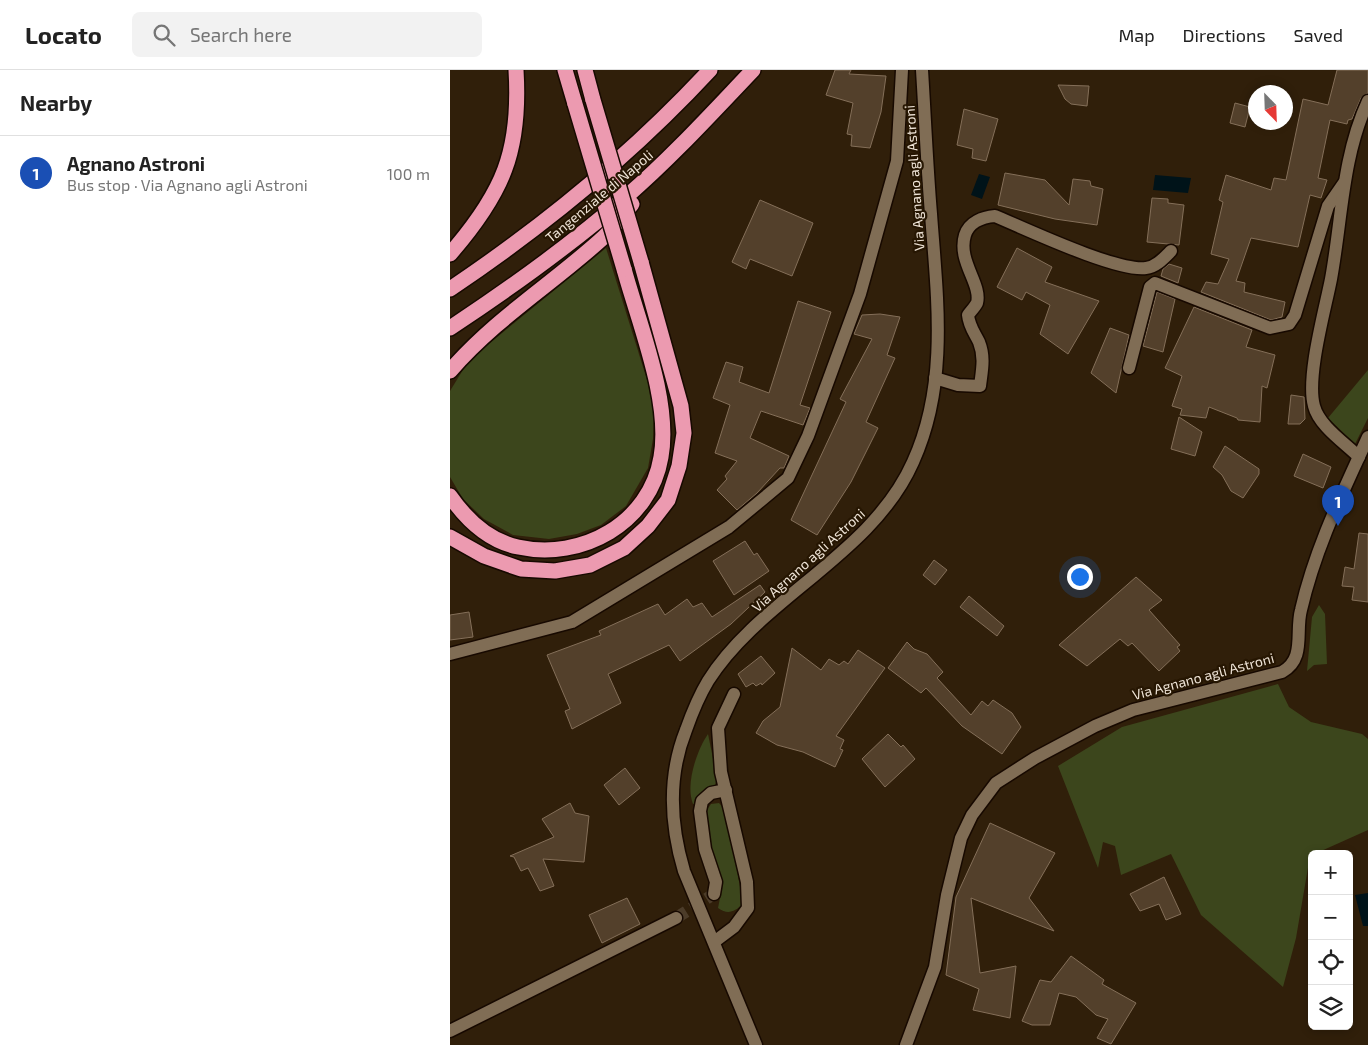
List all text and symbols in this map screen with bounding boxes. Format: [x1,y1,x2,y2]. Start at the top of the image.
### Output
search box [132,12,482,57]
text: Locato [25,20,102,49]
icon: search [150,21,178,49]
text: Search here [190,23,292,46]
text: Map [1118,24,1155,46]
text: Directions [1183,24,1266,46]
text: Saved [1294,24,1343,46]
north arrow [1248,85,1293,130]
text: Nearby [20,90,92,115]
street label: Via Agnano agli Astroni [900,105,928,251]
street label: Tangenziale di Napoli [542,146,656,246]
text: Agnano Astroni [67,152,205,175]
text: 1 [33,164,39,183]
text: 100 m [387,164,430,183]
text: Bus stop · Via Agnano agli Astroni [67,175,308,194]
pin: 1 [1322,485,1354,526]
street label: Via Agnano agli Astroni [748,505,868,615]
your location [1067,564,1093,590]
street label: Via Agnano agli Astroni [1130,649,1276,703]
map controls [1308,850,1353,1030]
button: + [1308,850,1353,895]
button: − [1308,895,1353,940]
button: locate [1308,940,1353,985]
button: layers [1308,985,1353,1030]

